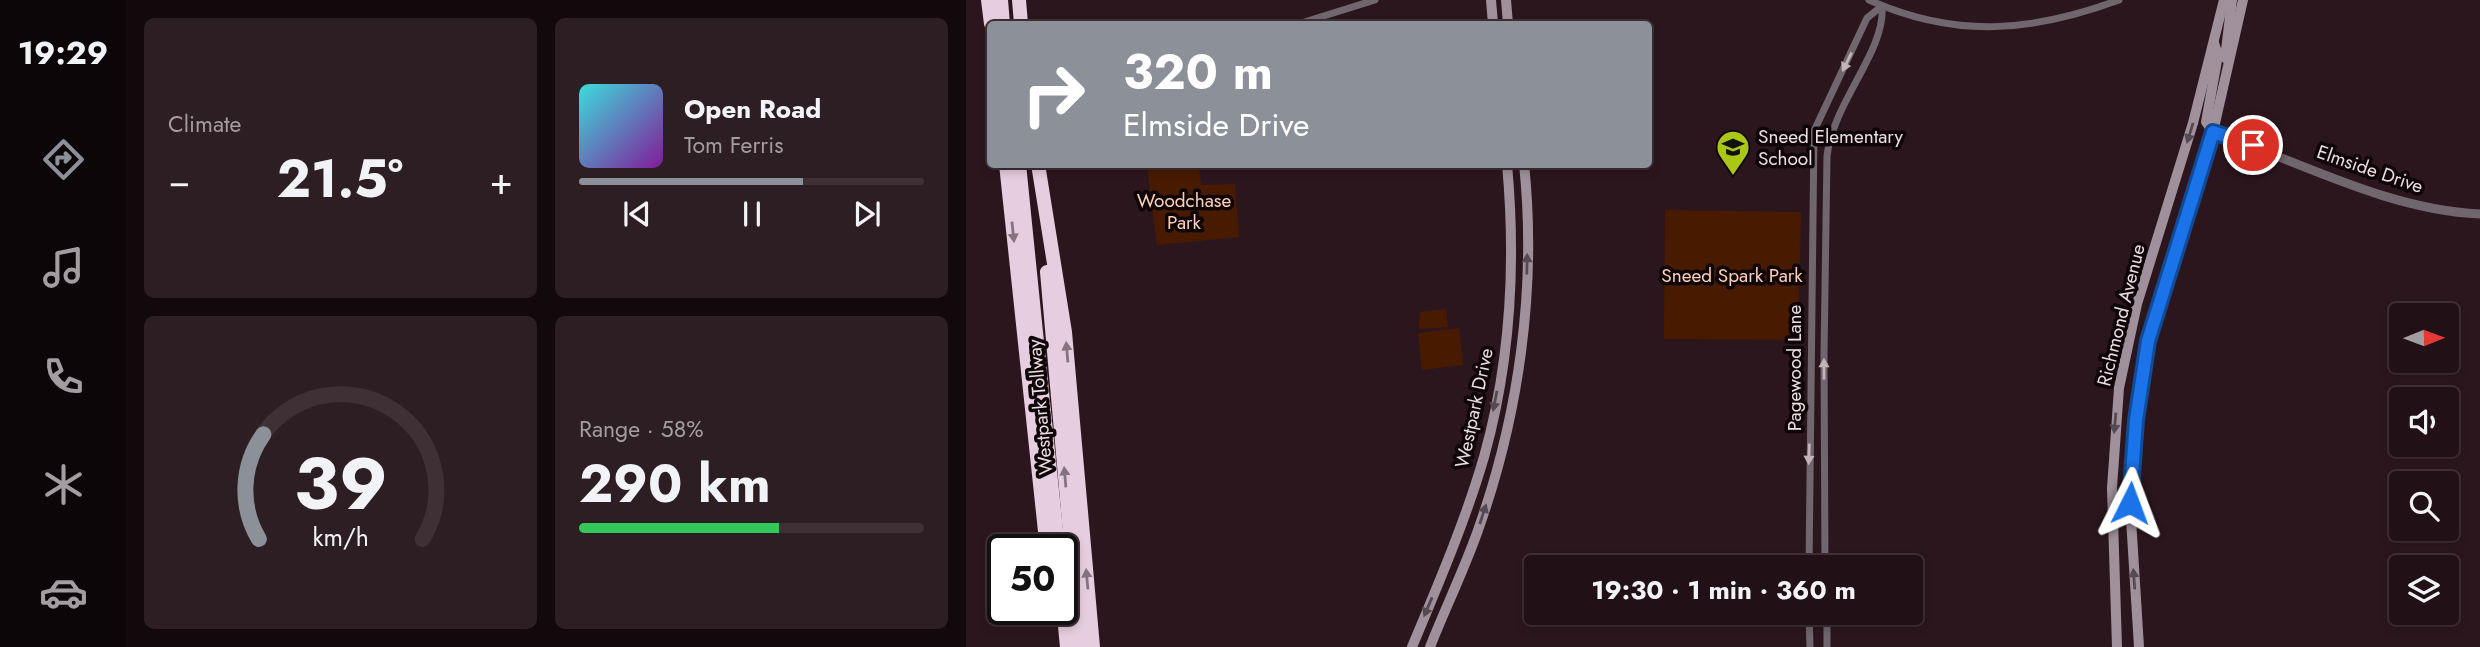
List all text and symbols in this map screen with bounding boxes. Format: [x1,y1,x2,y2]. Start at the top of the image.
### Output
text: 19:29 [18,30,108,76]
text: 320 m [1123,37,1273,107]
icon: right [1008,49,1099,140]
one-way arrow [1841,52,1852,72]
text: Open Road [684,90,821,128]
text: Elmside Drive [1123,102,1310,148]
text: Climate [168,107,241,141]
pin [2223,115,2283,175]
one-way arrow [2185,122,2195,143]
place label: Sneed Elementary School [1758,123,1903,172]
icon: arrive [2234,126,2272,164]
text: Tom Ferris [684,128,783,162]
school or university icon: Sneed Elementary School [1714,128,1752,177]
icon: directions [39,135,88,184]
street label: Elmside Drive [2313,138,2427,200]
text: 21.5° [277,141,403,217]
text: − [168,153,190,208]
text: + [490,153,513,208]
park label: Woodchase Park [1137,187,1231,236]
icon: previous [618,195,656,233]
icon: pause [733,195,771,233]
icon: next [848,195,886,233]
one-way arrow [1008,222,1019,244]
street label: Richmond Avenue [2090,241,2152,389]
icon: music [39,243,88,292]
one-way arrow [1522,253,1533,275]
park label: Sneed Spark Park [1661,262,1803,289]
north arrow [2389,303,2459,373]
map controls [2389,303,2459,625]
street label: Pagewood Lane [1781,304,1808,431]
street label: Westpark Tollway [1021,337,1059,476]
one-way arrow [1061,341,1072,363]
street label: Westpark Drive [1448,345,1500,471]
icon: phone [39,352,88,401]
one-way arrow [1818,358,1830,380]
button: sound [2389,387,2459,457]
one-way arrow [1489,390,1500,412]
text: Range · 58% [579,412,703,446]
one-way arrow [2109,412,2120,434]
text: 39 [294,431,387,536]
one-way arrow [1803,443,1815,465]
text: 290 km [579,446,771,522]
icon: climate [39,460,88,509]
one-way arrow [1059,466,1070,488]
position arrow [2093,466,2167,540]
button: search [2389,471,2459,541]
one-way arrow [1478,504,1489,525]
text: km/h [312,518,369,554]
speed limit sign: 50 [987,534,1078,625]
button: layers [2389,555,2459,625]
icon: car [39,568,88,617]
one-way arrow [1081,568,1092,590]
one-way arrow [2128,568,2139,590]
text: 19:30 · 1 min · 360 m [1591,571,1856,609]
one-way arrow [1423,597,1434,618]

